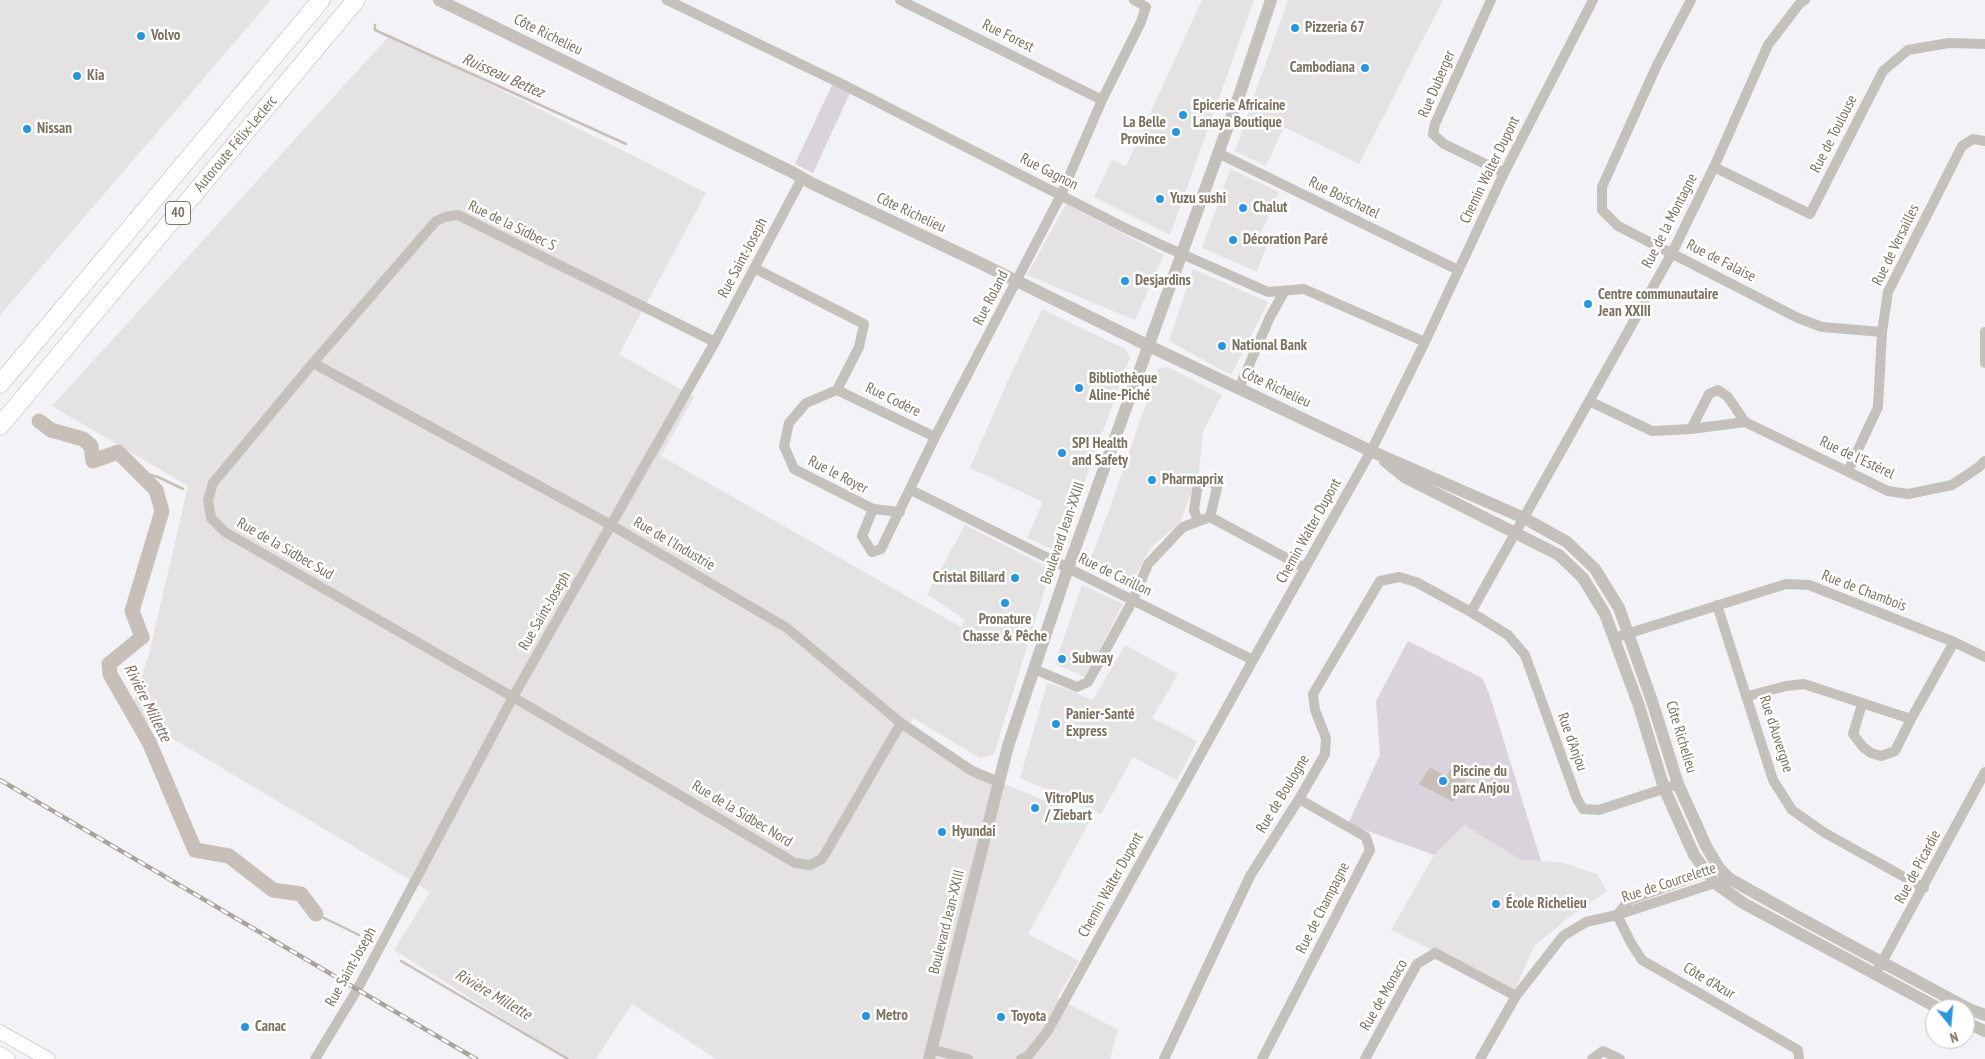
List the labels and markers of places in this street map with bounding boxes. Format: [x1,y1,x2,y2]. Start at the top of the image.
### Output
place label: Pizzeria 67 [1305,19,1365,37]
marker: Pizzeria 67 [1289,22,1301,34]
place label: Volvo [151,27,180,45]
marker: Volvo [135,30,147,42]
place label: Cambodiana [1290,59,1355,77]
marker: Cambodiana [1359,62,1371,74]
place label: Kia [87,67,104,85]
marker: Kia [71,70,83,82]
place label: Epicerie Africaine Lanaya Boutique [1193,97,1286,132]
marker: Epicerie Africaine Lanaya Boutique [1177,109,1189,121]
place label: La Belle Province [1121,114,1166,149]
place label: Nissan [37,120,72,138]
marker: Nissan [21,123,33,135]
marker: La Belle Province [1170,126,1182,138]
place label: Yuzu sushi [1170,190,1226,208]
marker: Yuzu sushi [1154,193,1166,205]
place label: Chalut [1253,199,1287,217]
marker: Chalut [1237,202,1249,214]
place label: Décoration Paré [1243,231,1328,249]
marker: Décoration Paré [1227,234,1239,246]
place label: Desjardins [1135,272,1191,290]
marker: Desjardins [1119,275,1131,287]
place label: Centre communautaire Jean XXIII [1598,286,1719,321]
marker: Centre communautaire Jean XXIII [1582,298,1594,310]
place label: National Bank [1232,337,1307,355]
marker: National Bank [1216,340,1228,352]
place label: Bibliothèque Aline-Piché [1089,370,1157,405]
marker: Bibliothèque Aline-Piché [1073,382,1085,394]
place label: SPI Health and Safety [1072,435,1128,470]
marker: SPI Health and Safety [1056,447,1068,459]
place label: Pharmaprix [1162,471,1224,489]
marker: Pharmaprix [1146,474,1158,486]
place label: Cristal Billard [933,569,1005,587]
marker: Cristal Billard [1009,572,1021,584]
marker: Pronature Chasse & Pêche [999,597,1011,609]
place label: Pronature Chasse & Pêche [963,611,1047,646]
place label: Subway [1072,650,1113,668]
marker: Subway [1056,653,1068,665]
place label: Panier-Santé Express [1066,706,1135,741]
marker: Panier-Santé Express [1050,718,1062,730]
place label: Piscine du parc Anjou [1453,763,1510,798]
marker: Piscine du parc Anjou [1437,775,1449,787]
place label: VitroPlus / Ziebart [1045,790,1094,825]
marker: VitroPlus / Ziebart [1029,802,1041,814]
place label: Hyundai [952,823,996,841]
marker: Hyundai [936,826,948,838]
place label: École Richelieu [1506,895,1587,913]
marker: École Richelieu [1490,898,1502,910]
place label: Metro [876,1007,908,1025]
place label: Toyota [1011,1008,1046,1026]
marker: Metro [860,1010,872,1022]
marker: Toyota [995,1011,1007,1023]
place label: Canac [255,1018,286,1036]
marker: Canac [239,1021,251,1033]

